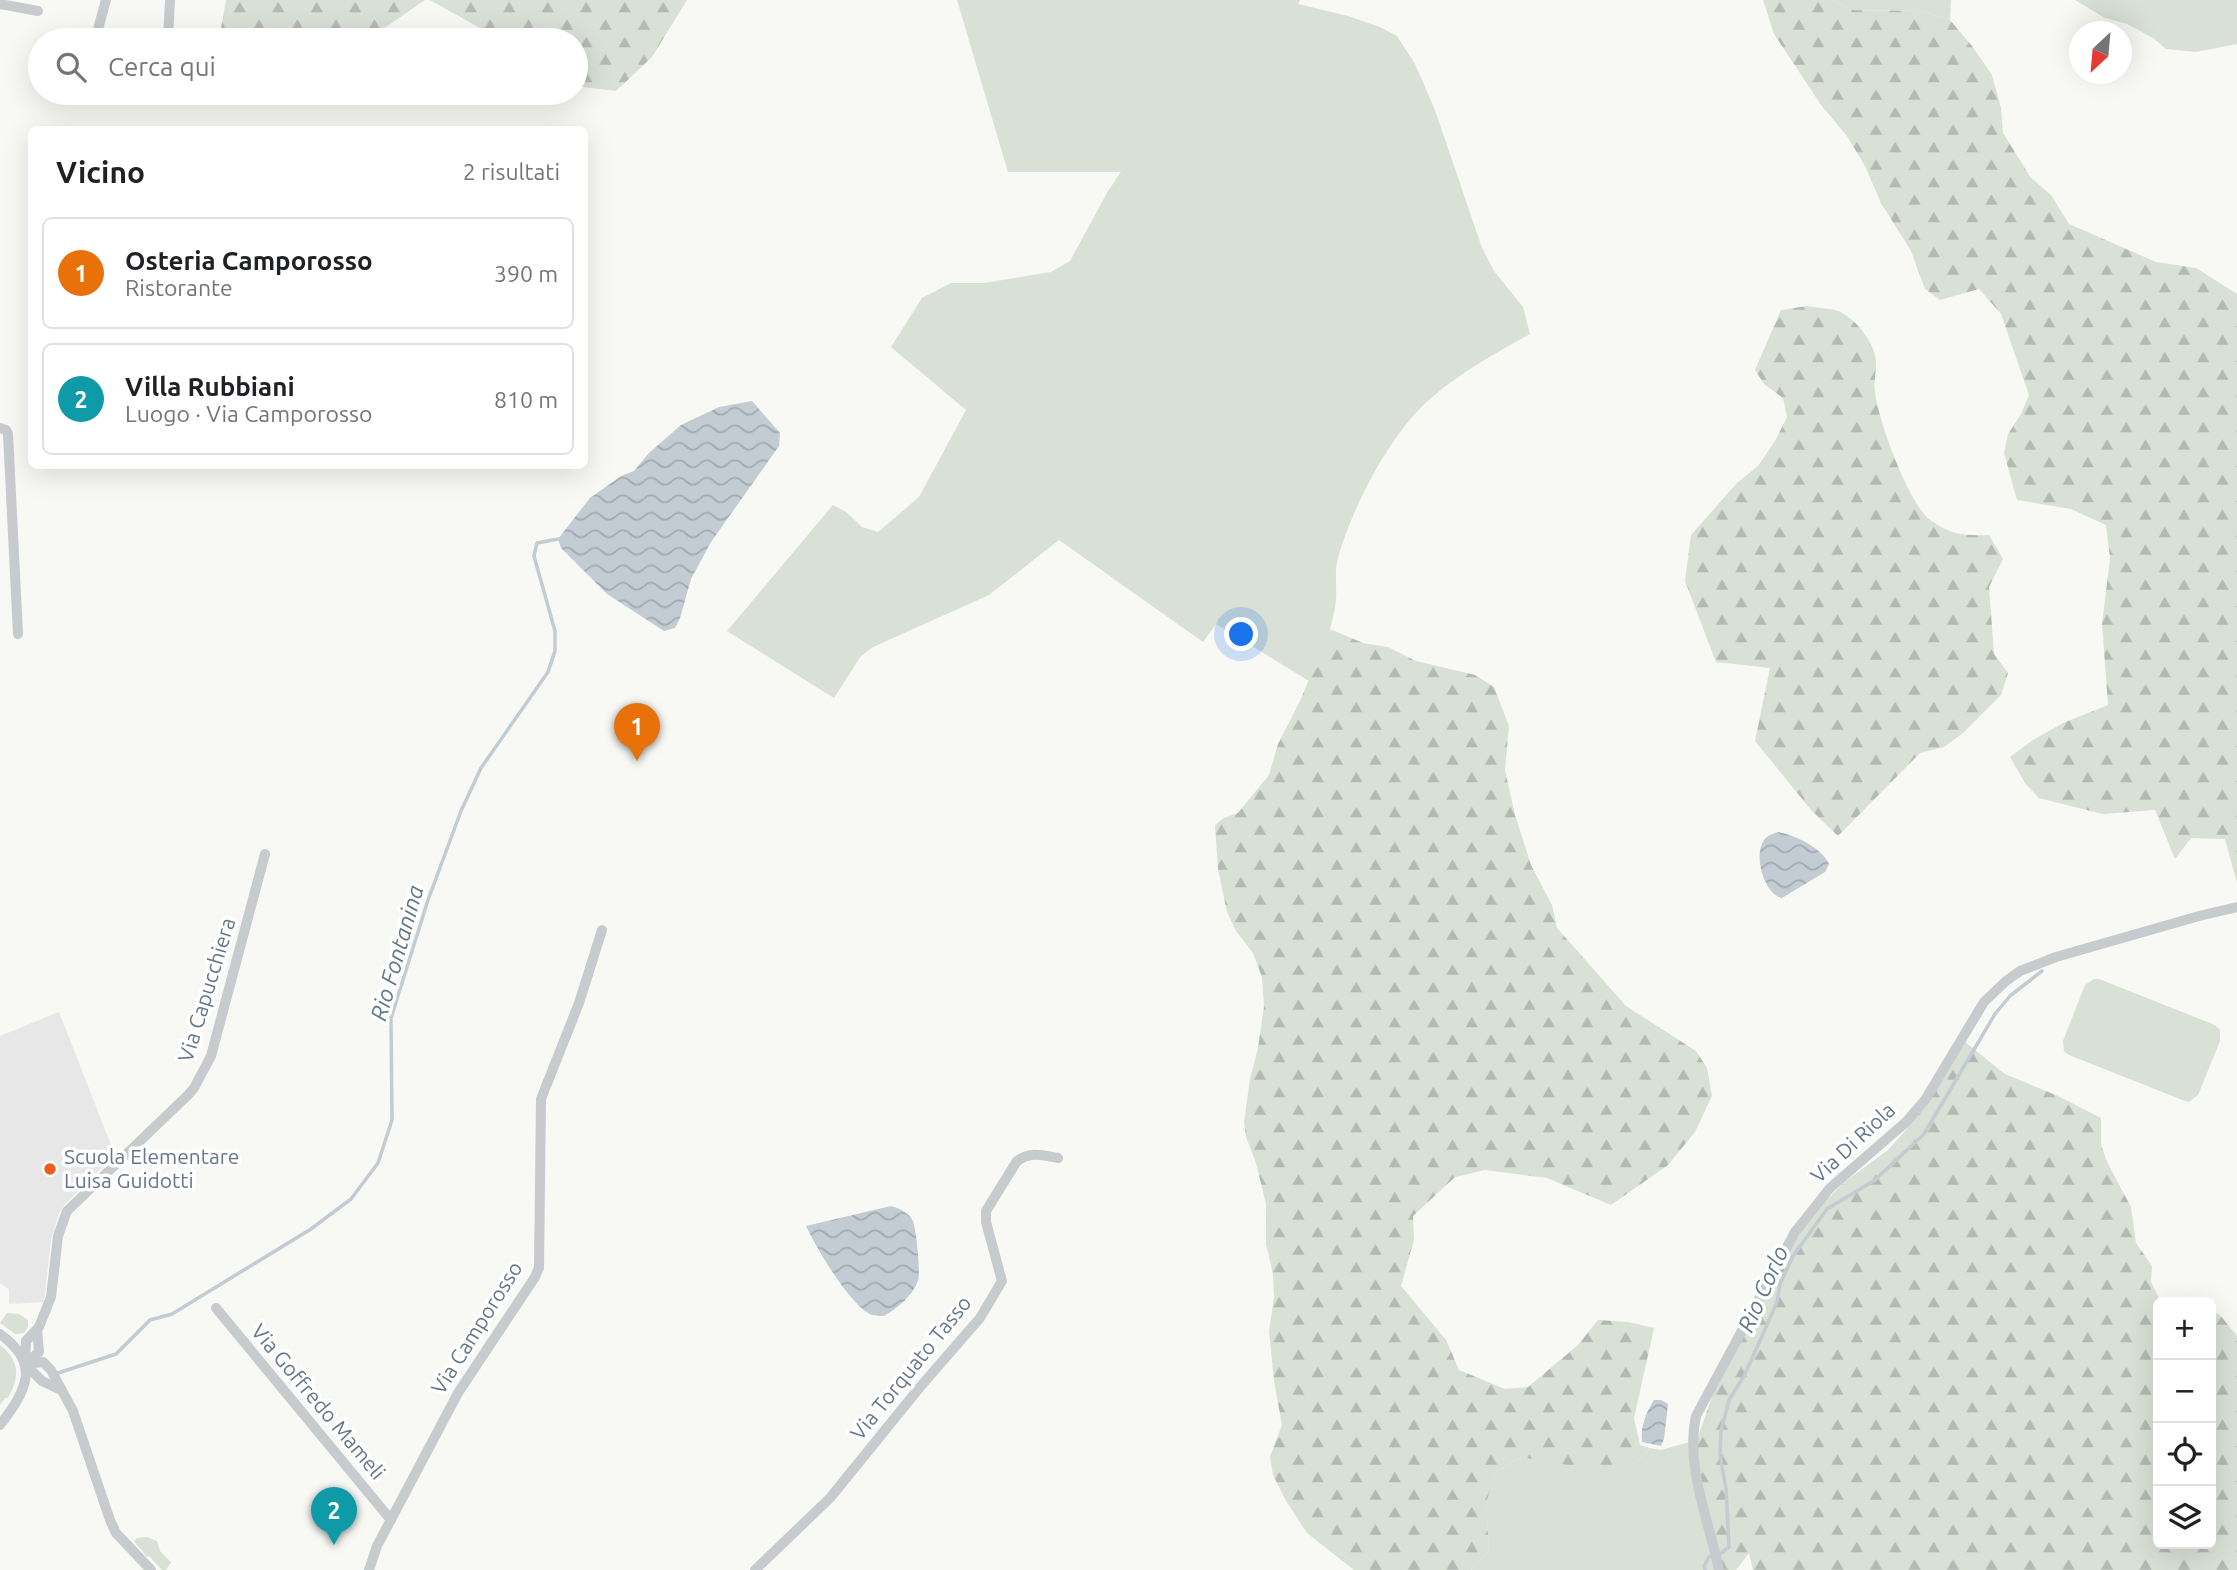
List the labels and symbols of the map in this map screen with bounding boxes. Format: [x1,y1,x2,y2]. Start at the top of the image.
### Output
north arrow [2069,21,2132,84]
your location [1224,617,1258,651]
pin: 1 [614,703,660,761]
water label: Rio Fontanina [365,882,428,1023]
street label: Via Capucchiera [173,915,239,1065]
street label: Via Di Riola [1805,1097,1899,1187]
place label: Scuola Elementare Luisa Guidotti [64,1144,239,1192]
marker: Scuola Elementare Luisa Guidotti [42,1161,58,1177]
water label: Rio Corlo [1733,1242,1793,1336]
street label: Via Camporosso [426,1257,527,1398]
street label: Via Torquato Tasso [845,1291,976,1444]
street label: Via Goffredo Mameli [247,1319,391,1484]
pin: 2 [311,1487,357,1545]

